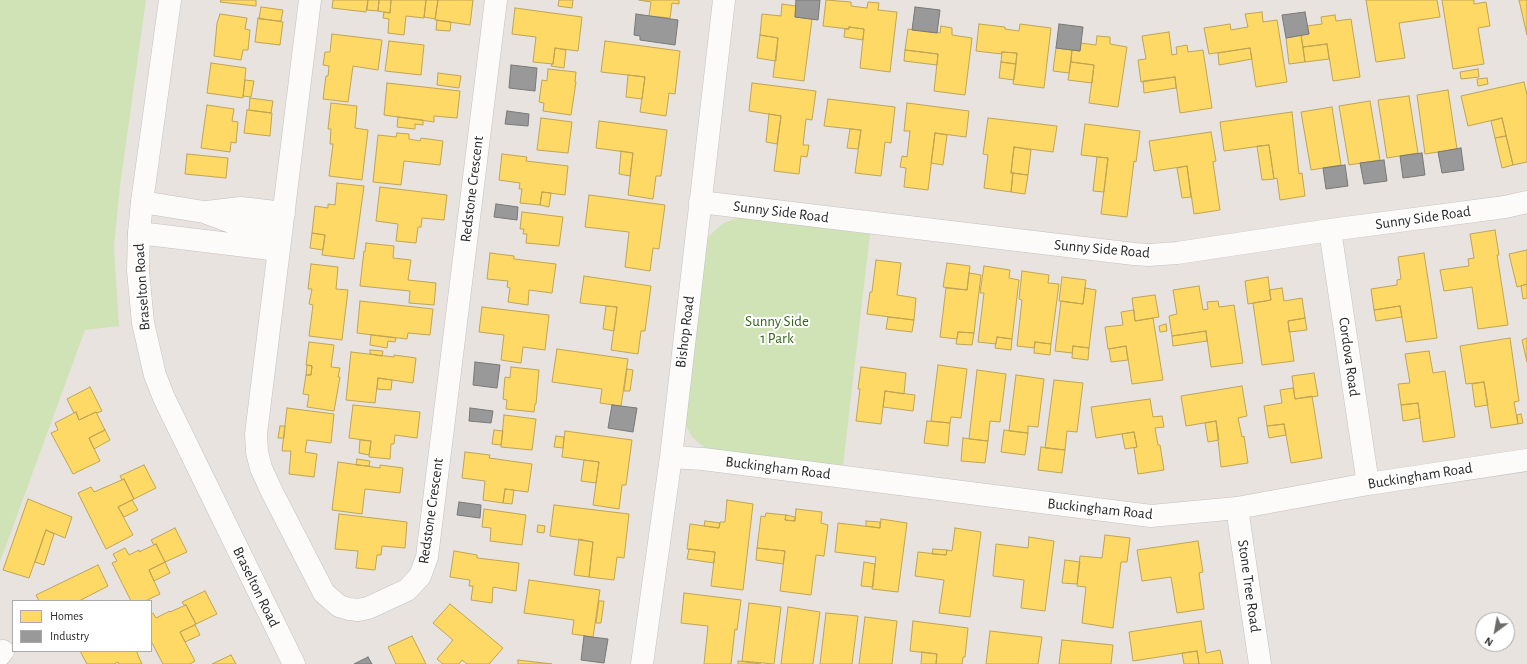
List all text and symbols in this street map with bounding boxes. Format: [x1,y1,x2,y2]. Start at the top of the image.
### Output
street label: Redstone Crescent [457,135,487,243]
street label: Sunny Side Road [732,197,830,227]
street label: Sunny Side Road [1374,202,1472,234]
street label: Sunny Side Road [1053,236,1151,262]
street label: Braselton Road [130,243,154,331]
street label: Bishop Road [672,295,698,369]
park label: Sunny Side 1 Park [745,312,809,347]
street label: Cordova Road [1335,316,1363,398]
street label: Buckingham Road [724,453,832,483]
street label: Redstone Crescent [415,457,447,565]
street label: Buckingham Road [1366,459,1474,493]
street label: Buckingham Road [1046,495,1154,523]
street label: Stone Tree Road [1234,539,1264,633]
street label: Braselton Road [229,544,283,630]
legend [12,600,152,652]
text: Homes [50,610,83,622]
north arrow [1475,612,1515,652]
text: Industry [50,630,89,642]
text: N [1483,635,1495,648]

